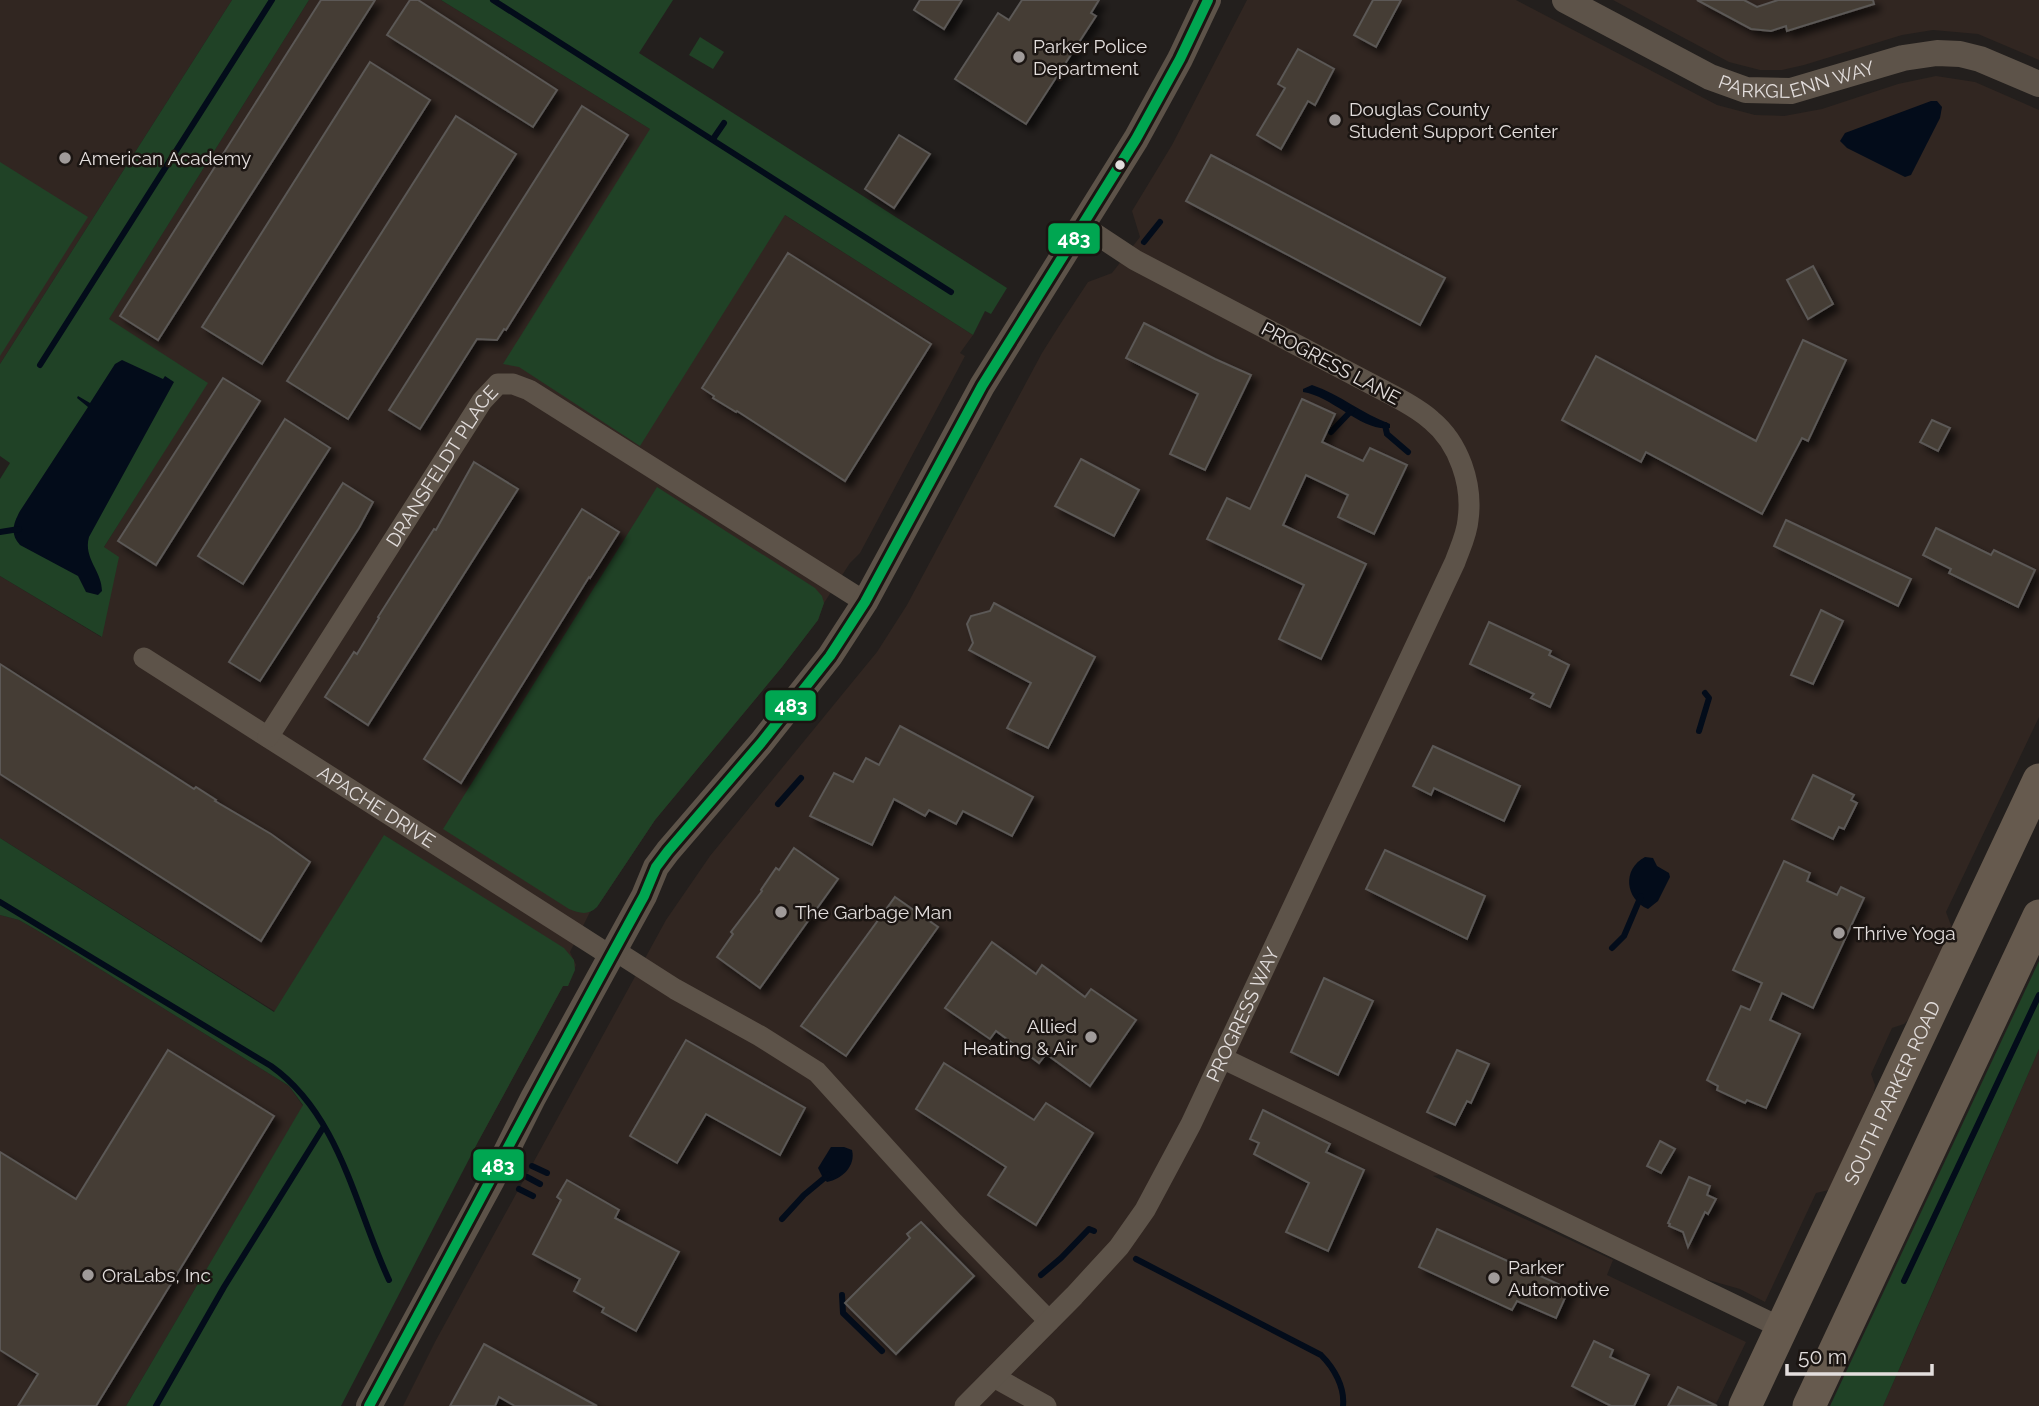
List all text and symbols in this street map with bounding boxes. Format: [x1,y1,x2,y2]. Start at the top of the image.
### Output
place label: Parker Police Department [1033,35,1147,79]
marker: Parker Police Department [1011,49,1027,65]
street label: PARKGLENN WAY [1716,56,1878,102]
place label: Douglas County Student Support Center [1349,98,1558,142]
marker: Douglas County Student Support Center [1327,112,1343,128]
place label: American Academy [79,147,251,169]
marker: American Academy [57,150,73,166]
unlabelled marker [1113,158,1127,172]
line badge: 483 [1047,222,1101,255]
text: 483 [1058,227,1090,249]
street label: PROGRESS LANE [1258,317,1404,409]
street label: DRANSFELDT PLACE [381,381,502,551]
line badge: 483 [764,689,817,722]
text: 483 [775,694,807,716]
street label: APACHE DRIVE [314,761,439,852]
place label: The Garbage Man [795,901,952,923]
marker: The Garbage Man [773,904,789,920]
place label: Thrive Yoga [1853,922,1956,944]
marker: Thrive Yoga [1831,925,1847,941]
street label: PROGRESS WAY [1201,943,1284,1085]
street label: SOUTH PARKER ROAD [1839,997,1945,1188]
place label: Allied Heating & Air [963,1015,1077,1059]
marker: Allied Heating & Air [1083,1029,1099,1045]
line badge: 483 [472,1148,525,1182]
text: 483 [482,1154,514,1176]
place label: Parker Automotive [1508,1256,1609,1300]
place label: OraLabs, Inc [102,1264,211,1286]
marker: OraLabs, Inc [80,1267,96,1283]
marker: Parker Automotive [1486,1270,1502,1286]
scale bar [1787,1332,1932,1376]
text: 50 m [1798,1344,1847,1369]

